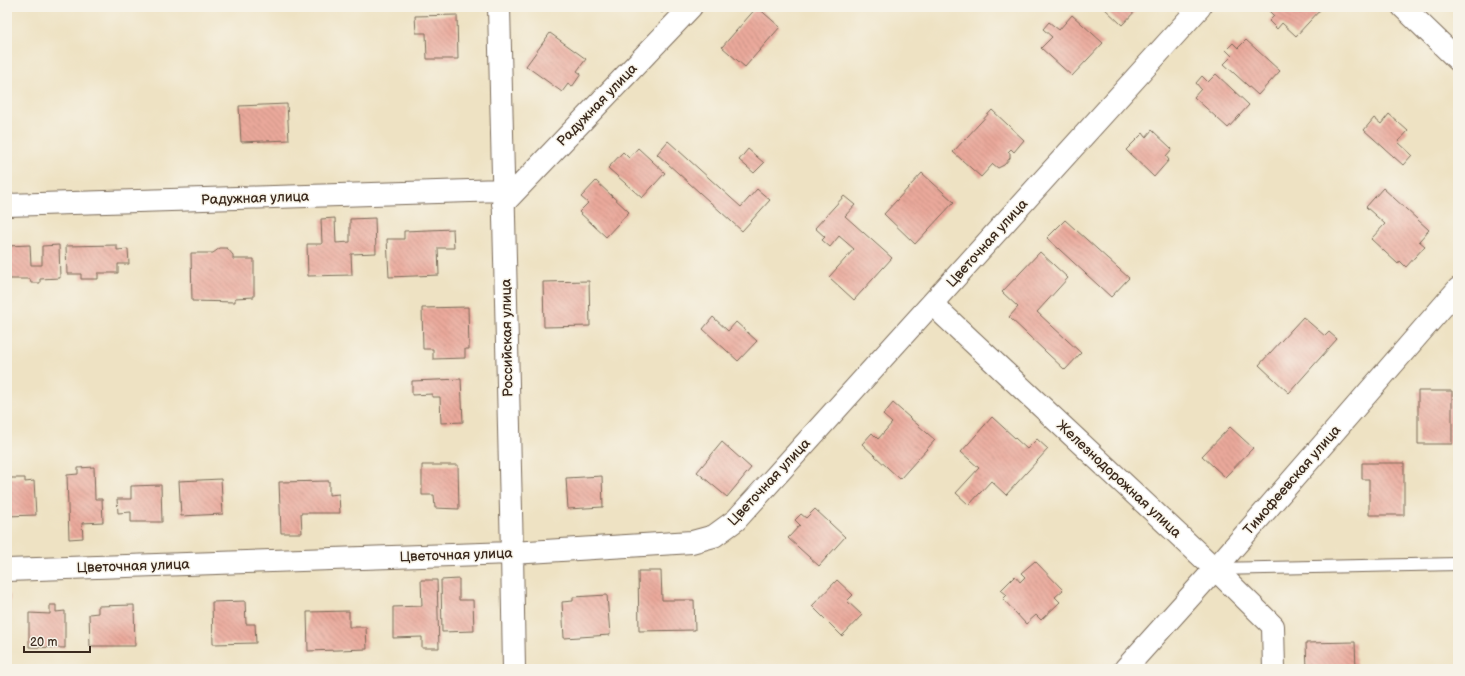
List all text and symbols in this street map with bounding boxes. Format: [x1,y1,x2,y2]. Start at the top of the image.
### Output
street label: Радужная улица [553,60,641,150]
street label: Радужная улица [201,188,310,208]
street label: Цветочная улица [943,195,1032,291]
street label: Российская улица [497,278,517,397]
street label: Железнодорожная улица [1053,417,1185,542]
street label: Тимофеевская улица [1240,421,1345,538]
street label: Цветочная улица [724,434,814,529]
street label: Цветочная улица [399,545,514,565]
street label: Цветочная улица [76,556,191,576]
scale bar [24,628,90,654]
text: 20 m [30,635,57,650]

